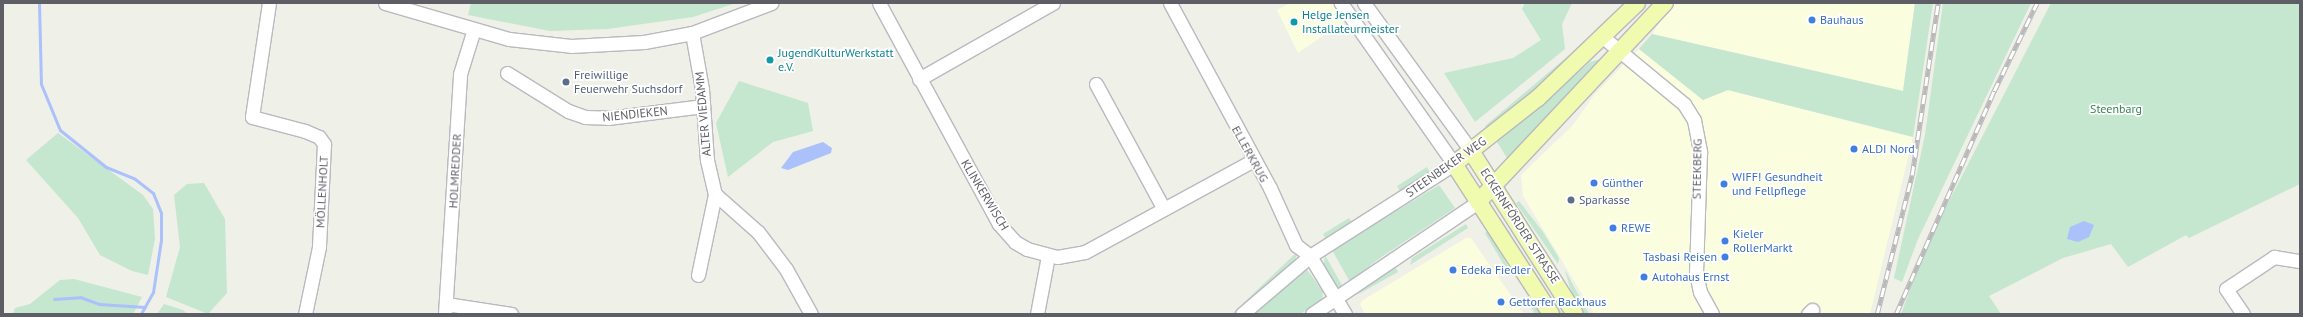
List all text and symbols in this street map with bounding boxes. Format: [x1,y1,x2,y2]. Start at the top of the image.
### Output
place label: Helge Jensen Installateurmeister [1302,8,1399,36]
place label: Bauhaus [1820,13,1863,27]
marker: Bauhaus [1807,15,1817,25]
marker: Helge Jensen Installateurmeister [1289,17,1299,27]
place label: JugendKulturWerkstatt e.V. [778,46,894,74]
marker: JugendKulturWerkstatt e.V. [765,55,775,65]
place label: Freiwillige Feuerwehr Suchsdorf [574,68,682,96]
street label: ALTER VIEDAMM [692,71,714,157]
marker: Freiwillige Feuerwehr Suchsdorf [561,77,571,87]
park label: Steenbarg [2090,102,2142,116]
street label: NIENDIEKEN [602,103,668,125]
street label: ELLERKRUG [1229,123,1271,185]
street label: HOLMREDDER [446,133,464,209]
street label: STEENBEKER WEG [1403,134,1489,200]
street label: STEEKBERG [1689,139,1705,199]
place label: ALDI Nord [1862,142,1915,156]
marker: ALDI Nord [1849,144,1859,154]
street label: MÖLLENHOLT [313,156,331,228]
street label: KLINKERWISCH [958,157,1012,233]
street label: ECKERNFÖRDER STRASSE [1477,166,1563,286]
place label: WIFF! Gesundheit und Fellpflege [1732,170,1823,198]
place label: Günther [1602,176,1643,190]
marker: Günther [1589,178,1599,188]
marker: WIFF! Gesundheit und Fellpflege [1719,179,1729,189]
place label: Sparkasse [1579,193,1630,207]
marker: Sparkasse [1566,195,1576,205]
place label: REWE [1621,221,1651,235]
marker: REWE [1608,223,1618,233]
place label: Kieler RollerMarkt [1733,227,1793,255]
marker: Kieler RollerMarkt [1720,236,1730,246]
place label: Tasbasi Reisen [1643,250,1717,264]
marker: Tasbasi Reisen [1720,252,1730,262]
place label: Edeka Fiedler [1461,263,1531,277]
marker: Edeka Fiedler [1448,265,1458,275]
place label: Autohaus Ernst [1652,270,1729,284]
marker: Autohaus Ernst [1639,272,1649,282]
place label: Gettorfer Backhaus [1509,295,1606,309]
marker: Gettorfer Backhaus [1496,297,1506,307]

